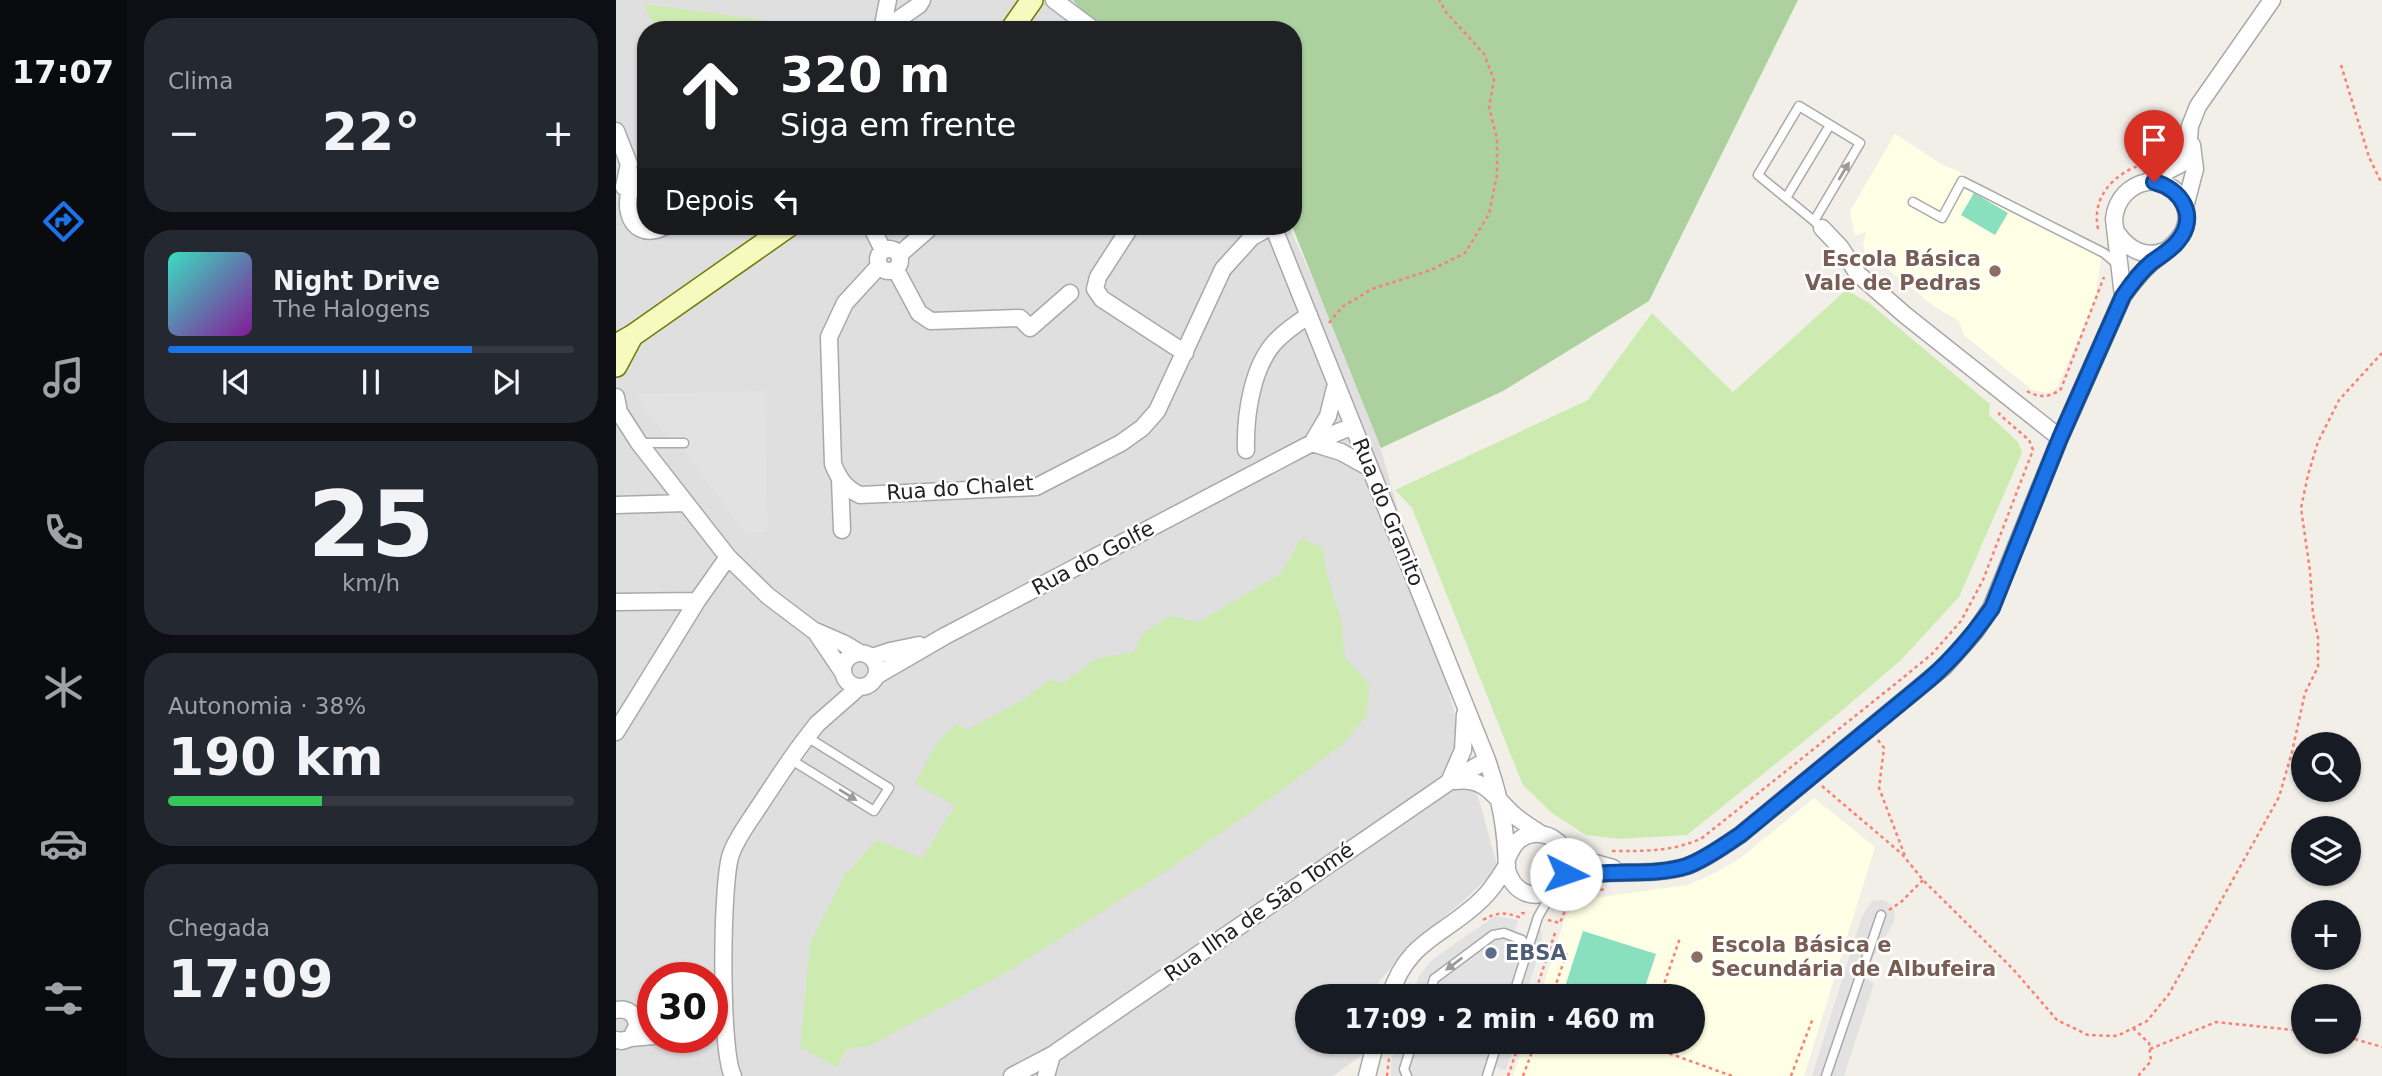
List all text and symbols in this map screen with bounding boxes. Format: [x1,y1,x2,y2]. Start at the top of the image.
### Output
text: 320 m [780,47,950,104]
icon: ahead [665,49,756,140]
text: 17:07 [12,53,114,91]
text: Clima [168,68,233,94]
text: 22° [322,102,420,162]
text: Siga em frente [780,106,1016,144]
pin [2124,110,2184,182]
text: − [168,111,200,155]
text: + [542,111,574,155]
icon: arrive [2135,121,2173,159]
one-way arrow [1837,162,1850,181]
icon: left [768,182,806,220]
text: Depois [665,186,754,216]
icon: directions [39,197,88,246]
place label: Escola Básica Vale de Pedras [1805,247,1981,295]
marker: Escola Básica Vale de Pedras [1987,263,2003,279]
text: Night Drive [273,266,440,296]
text: The Halogens [273,296,430,322]
icon: music [39,353,88,402]
icon: previous [217,363,255,401]
icon: pause [352,363,390,401]
icon: next [487,363,525,401]
street label: Rua do Granito [1347,435,1429,589]
street label: Rua do Chalet [886,471,1034,505]
text: 25 [308,472,434,577]
icon: phone [39,508,88,557]
street label: Rua do Golfe [1028,516,1158,600]
text: km/h [342,570,400,596]
icon: climate [39,663,88,712]
text: Autonomia · 38% [168,693,366,719]
text: 190 km [168,727,383,787]
map controls [2291,732,2361,1054]
button: search [2291,732,2361,802]
one-way arrow [839,788,858,801]
button: layers [2291,816,2361,886]
icon: car [39,819,88,868]
street label: Rua Ilha de São Tomé [1160,837,1358,987]
position arrow [1529,837,1603,911]
button: + [2291,900,2361,970]
text: Chegada [168,915,270,941]
place label: Escola Básica e Secundária de Albufeira [1711,933,1996,981]
place label: EBSA [1505,941,1567,965]
marker: EBSA [1483,945,1499,961]
text: 17:09 [168,949,334,1009]
marker: Escola Básica e Secundária de Albufeira [1689,949,1705,965]
one-way arrow [1446,956,1464,971]
speed limit sign: 30 [637,962,728,1053]
icon: filters [39,974,88,1023]
button: − [2291,984,2361,1054]
text: 17:09 · 2 min · 460 m [1345,1004,1655,1034]

